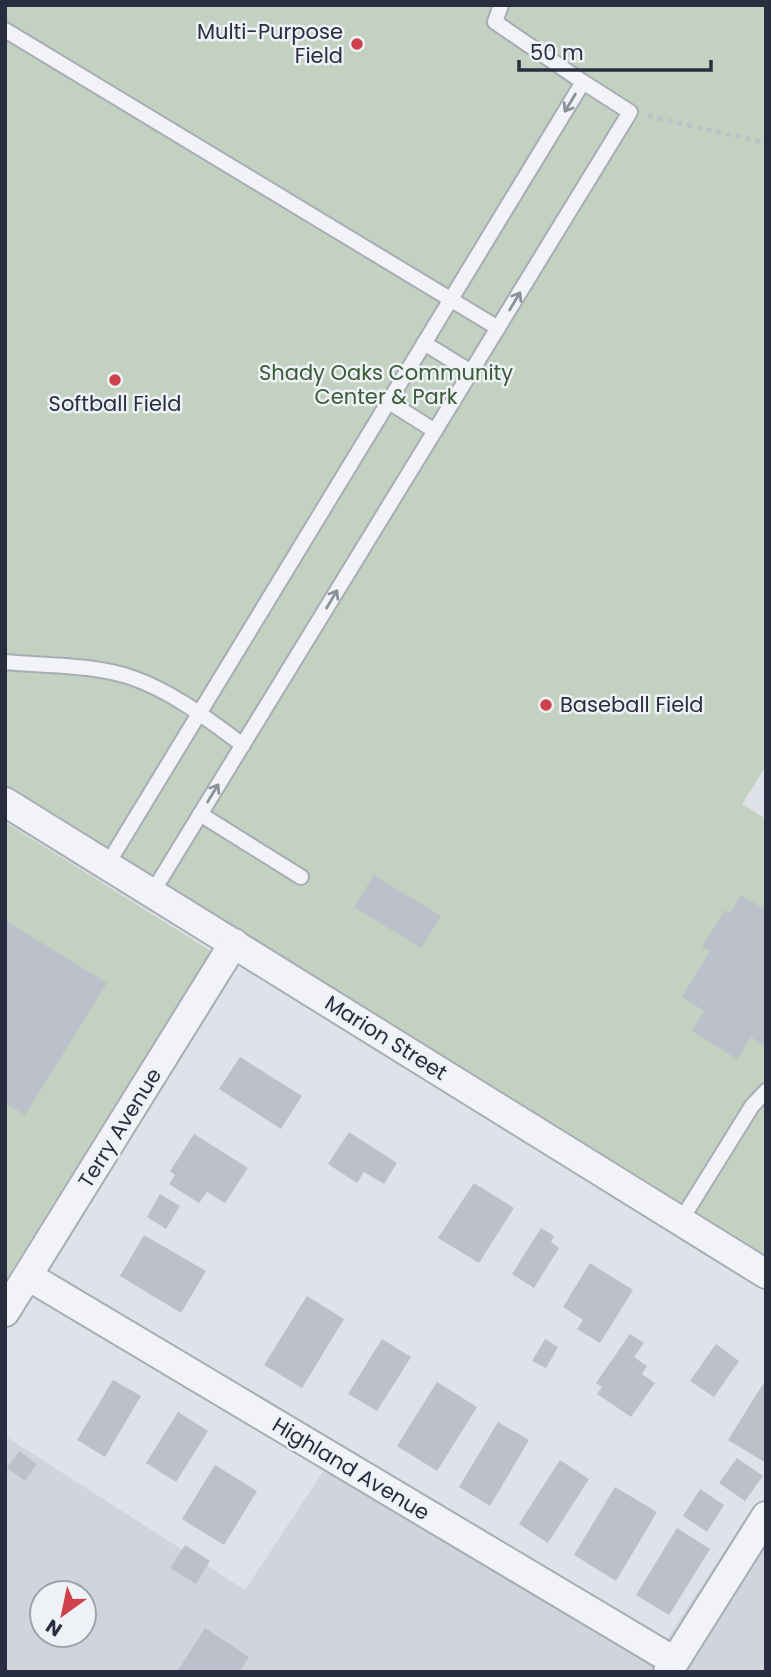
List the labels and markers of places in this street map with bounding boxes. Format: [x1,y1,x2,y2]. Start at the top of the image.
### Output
place label: Multi-Purpose Field [197,17,343,70]
marker: Multi-Purpose Field [349,36,365,52]
marker: Softball Field [107,372,123,388]
place label: Softball Field [49,389,181,418]
place label: Baseball Field [560,690,704,719]
marker: Baseball Field [538,697,554,713]

